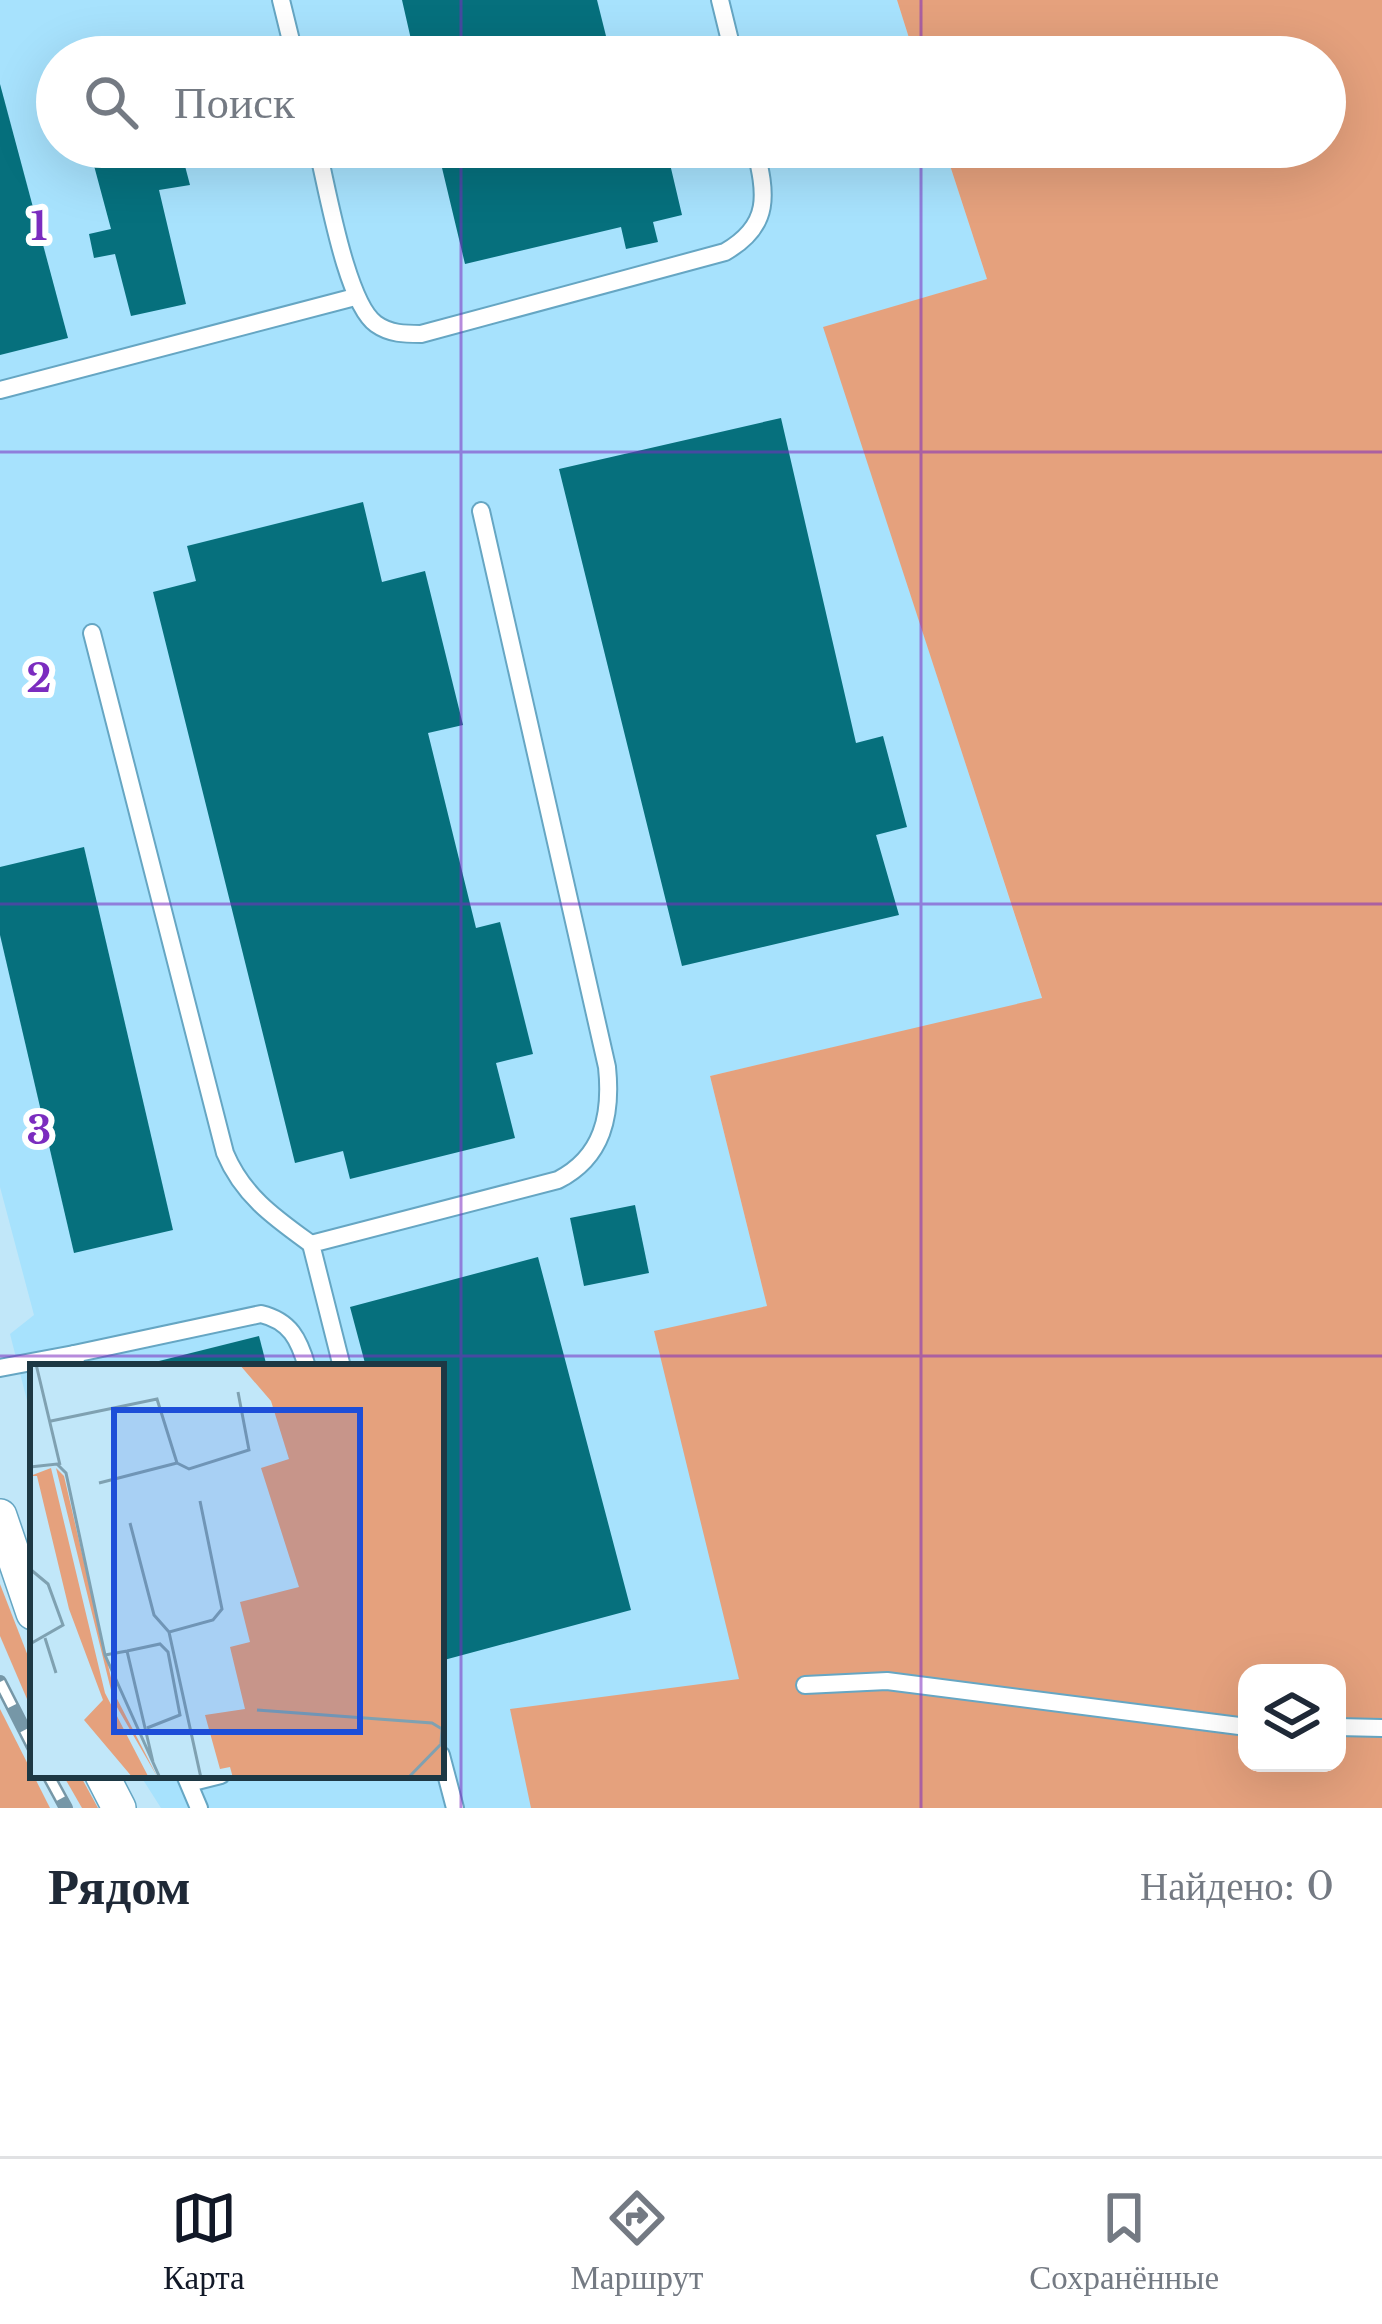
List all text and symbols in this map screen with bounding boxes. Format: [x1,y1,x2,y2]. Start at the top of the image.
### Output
search box [36,36,1346,168]
icon: search [78,69,144,135]
text: Поиск [174,74,295,130]
text: 1 [30,202,48,251]
text: 2 [26,654,52,703]
text: 3 [27,1106,51,1155]
inset map [30,1364,444,1778]
map controls [1238,1664,1346,1772]
button: layers [1238,1664,1346,1772]
text: Рядом [48,1855,191,1918]
text: Найдено: 0 [1140,1862,1334,1911]
tab: Карта [163,2185,245,2298]
tab: Маршрут [571,2185,703,2298]
tab: Сохранённые [1029,2185,1219,2298]

